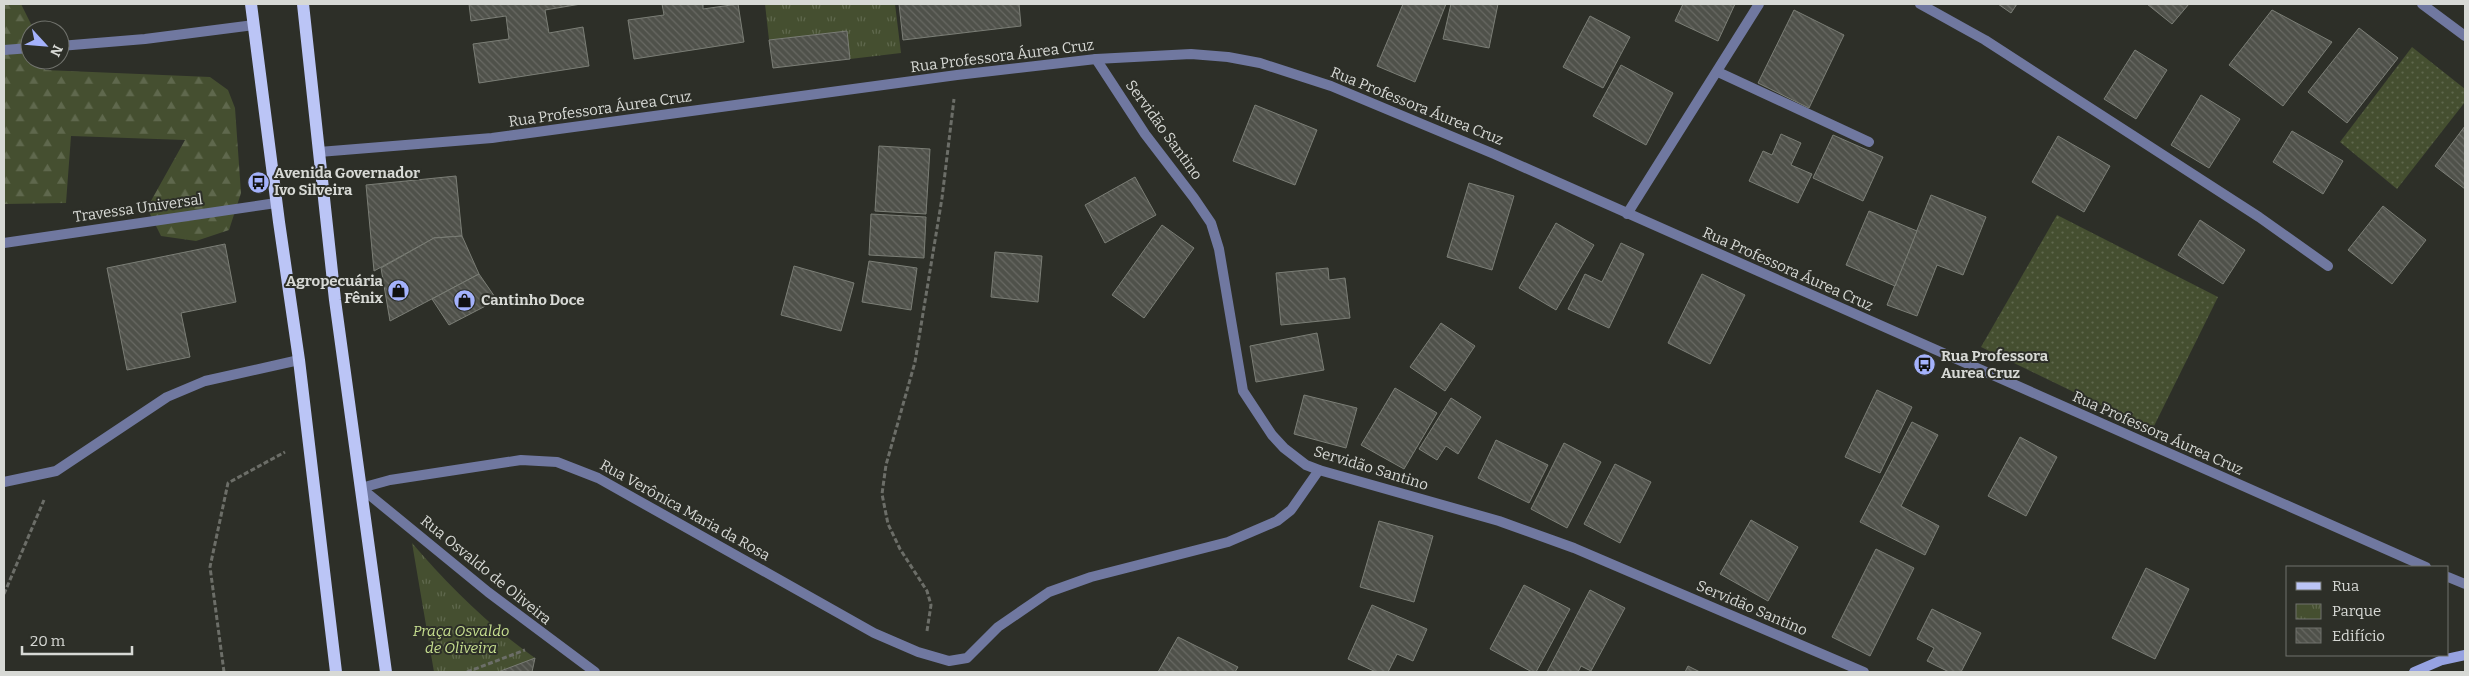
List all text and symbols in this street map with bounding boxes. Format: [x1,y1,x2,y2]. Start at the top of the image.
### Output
north arrow [20,20,70,70]
street label: Rua Professora Áurea Cruz [909,36,1095,76]
text: N [46,42,66,59]
street label: Rua Professora Áurea Cruz [1328,63,1506,149]
street label: Servidão Santino [1122,77,1206,183]
street label: Rua Professora Áurea Cruz [507,87,693,131]
place label: Avenida Governador Ivo Silveira [274,164,420,199]
bus stop icon: Avenida Governador Ivo Silveira [246,170,270,194]
street label: Travessa Universal [72,190,204,226]
street label: Rua Professora Áurea Cruz [1700,223,1876,315]
place label: Agropecuária Fênix [286,272,384,307]
shop icon: Agropecuária Fênix [387,278,411,302]
shop icon: Cantinho Doce [453,288,477,312]
place label: Cantinho Doce [481,291,585,309]
place label: Rua Professora Aurea Cruz [1941,347,2049,382]
bus stop icon: Rua Professora Aurea Cruz [1913,353,1937,377]
street label: Rua Professora Áurea Cruz [2070,387,2246,479]
street label: Servidão Santino [1312,442,1430,494]
street label: Rua Verônica Maria da Rosa [597,456,773,564]
street label: Rua Osvaldo de Oliveira [417,512,555,628]
legend [2286,566,2449,656]
street label: Servidão Santino [1694,576,1810,640]
text: Rua [2332,577,2359,595]
text: Parque [2332,602,2381,620]
park label: Praça Osvaldo de Oliveira [413,622,509,657]
scale bar [22,624,132,656]
text: Edifício [2332,627,2385,645]
text: 20 m [30,632,66,650]

